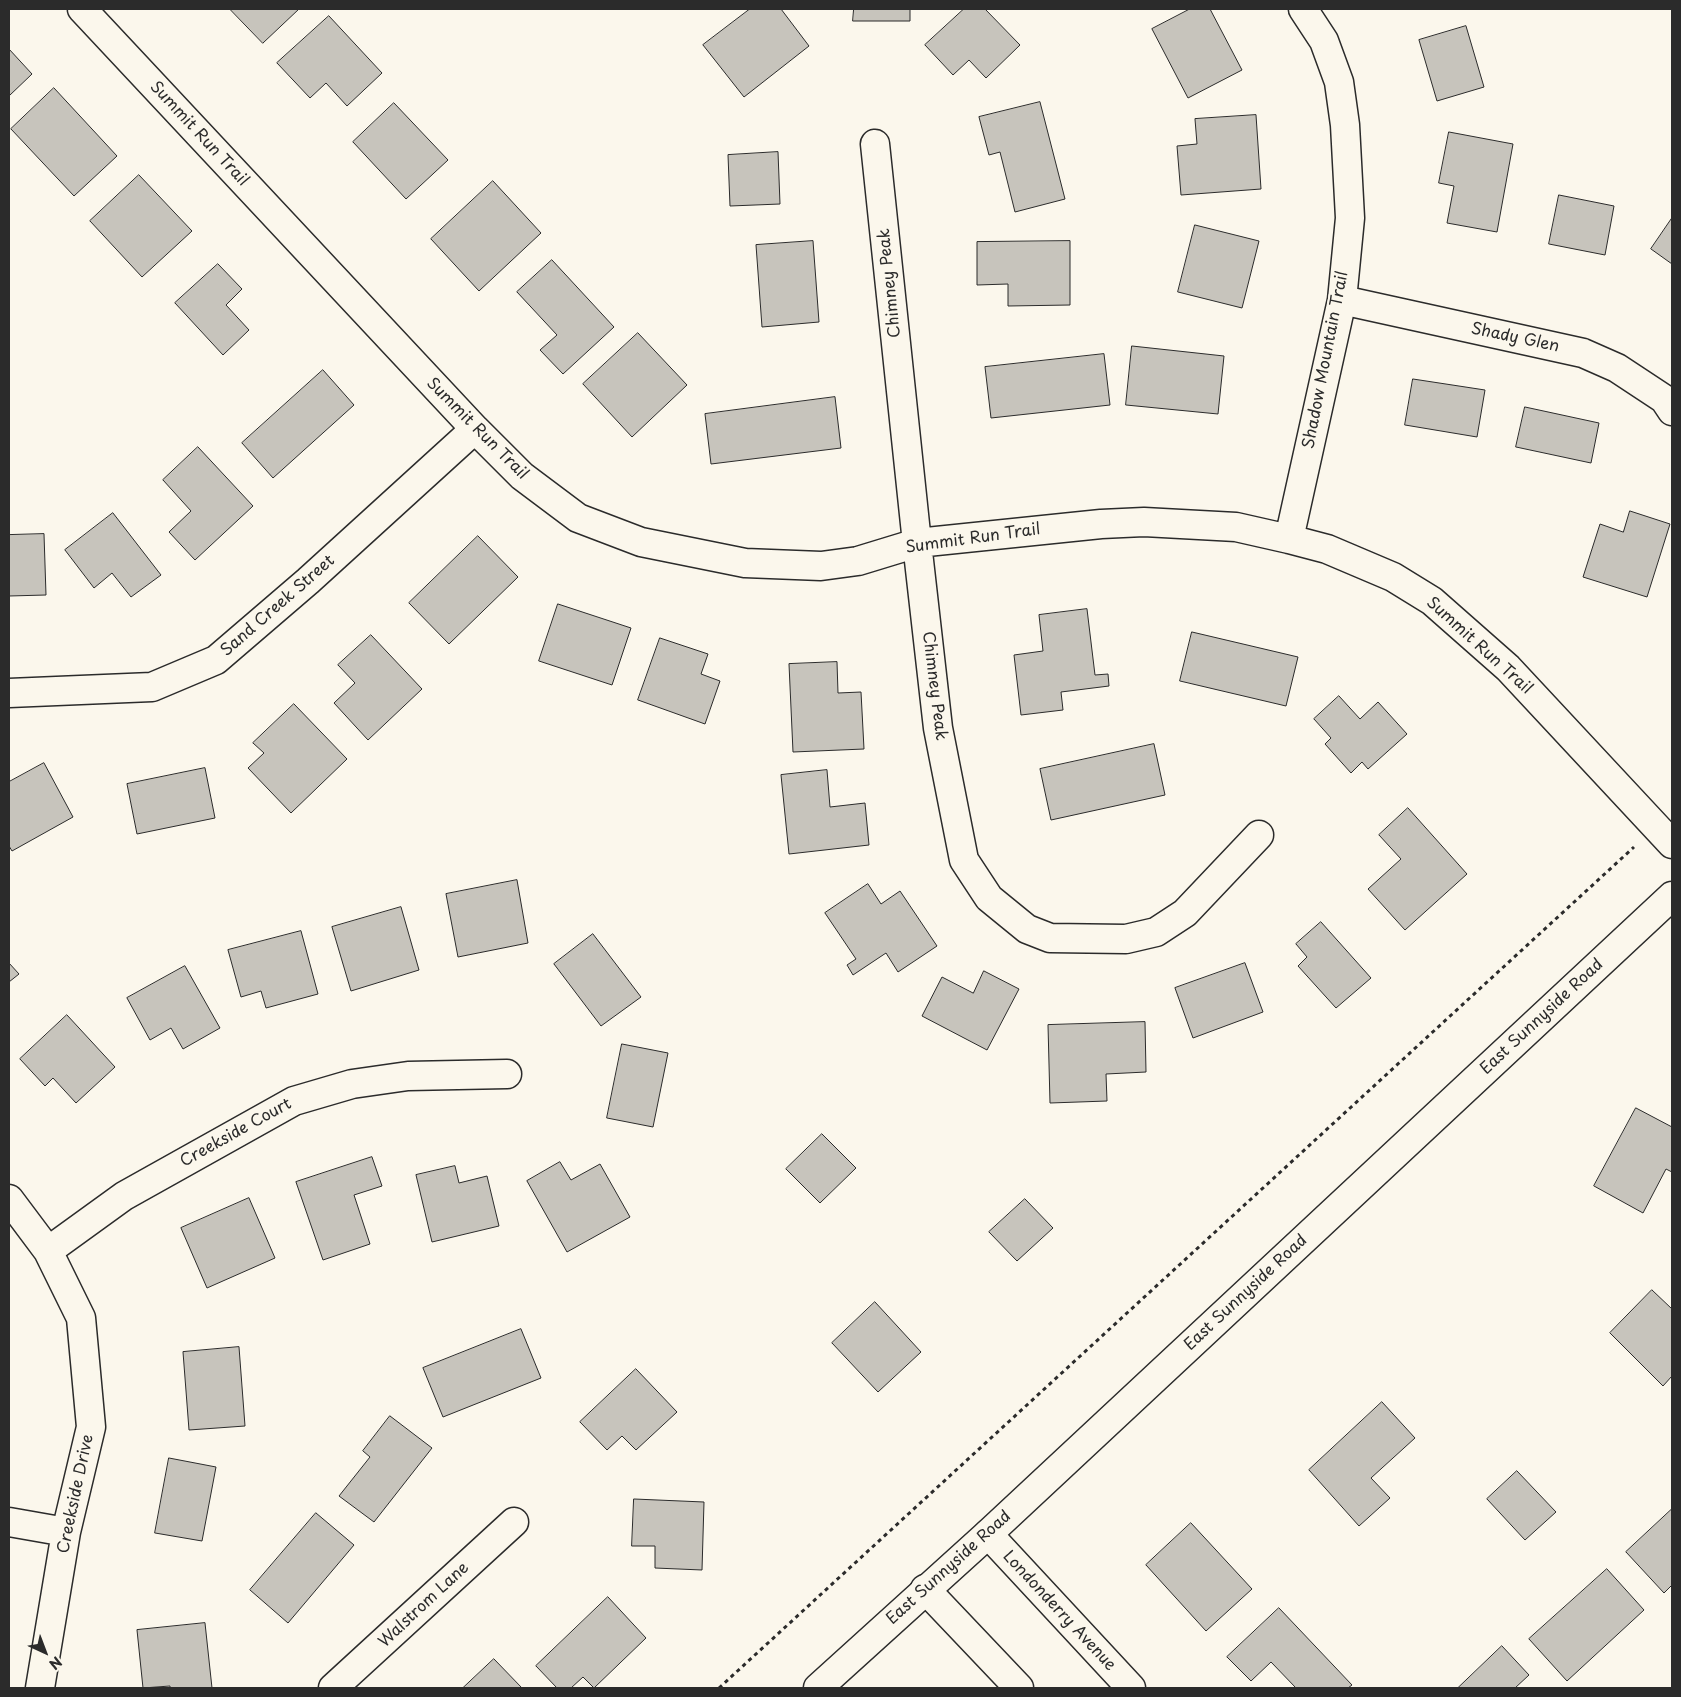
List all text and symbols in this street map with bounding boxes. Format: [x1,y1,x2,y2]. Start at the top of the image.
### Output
street label: Summit Run Trail [146,78,252,190]
street label: Chimney Peak [875,227,905,339]
street label: Shadow Mountain Trail [1299,269,1353,451]
street label: Shady Glen [1469,319,1561,357]
street label: Summit Run Trail [422,374,532,484]
street label: Summit Run Trail [904,520,1042,558]
street label: Sand Creek Street [217,551,339,661]
street label: Summit Run Trail [1422,593,1536,699]
street label: Chimney Peak [918,630,950,742]
street label: East Sunnyside Road [1477,955,1607,1079]
street label: Creekside Court [177,1094,295,1172]
street label: East Sunnyside Road [1181,1231,1311,1355]
street label: Creekside Drive [54,1433,98,1555]
street label: East Sunnyside Road [883,1507,1015,1629]
street label: Londonderry Avenue [999,1547,1119,1675]
street label: Walstrom Lane [375,1558,473,1652]
north arrow [20,1627,70,1677]
text: N [44,1652,67,1675]

